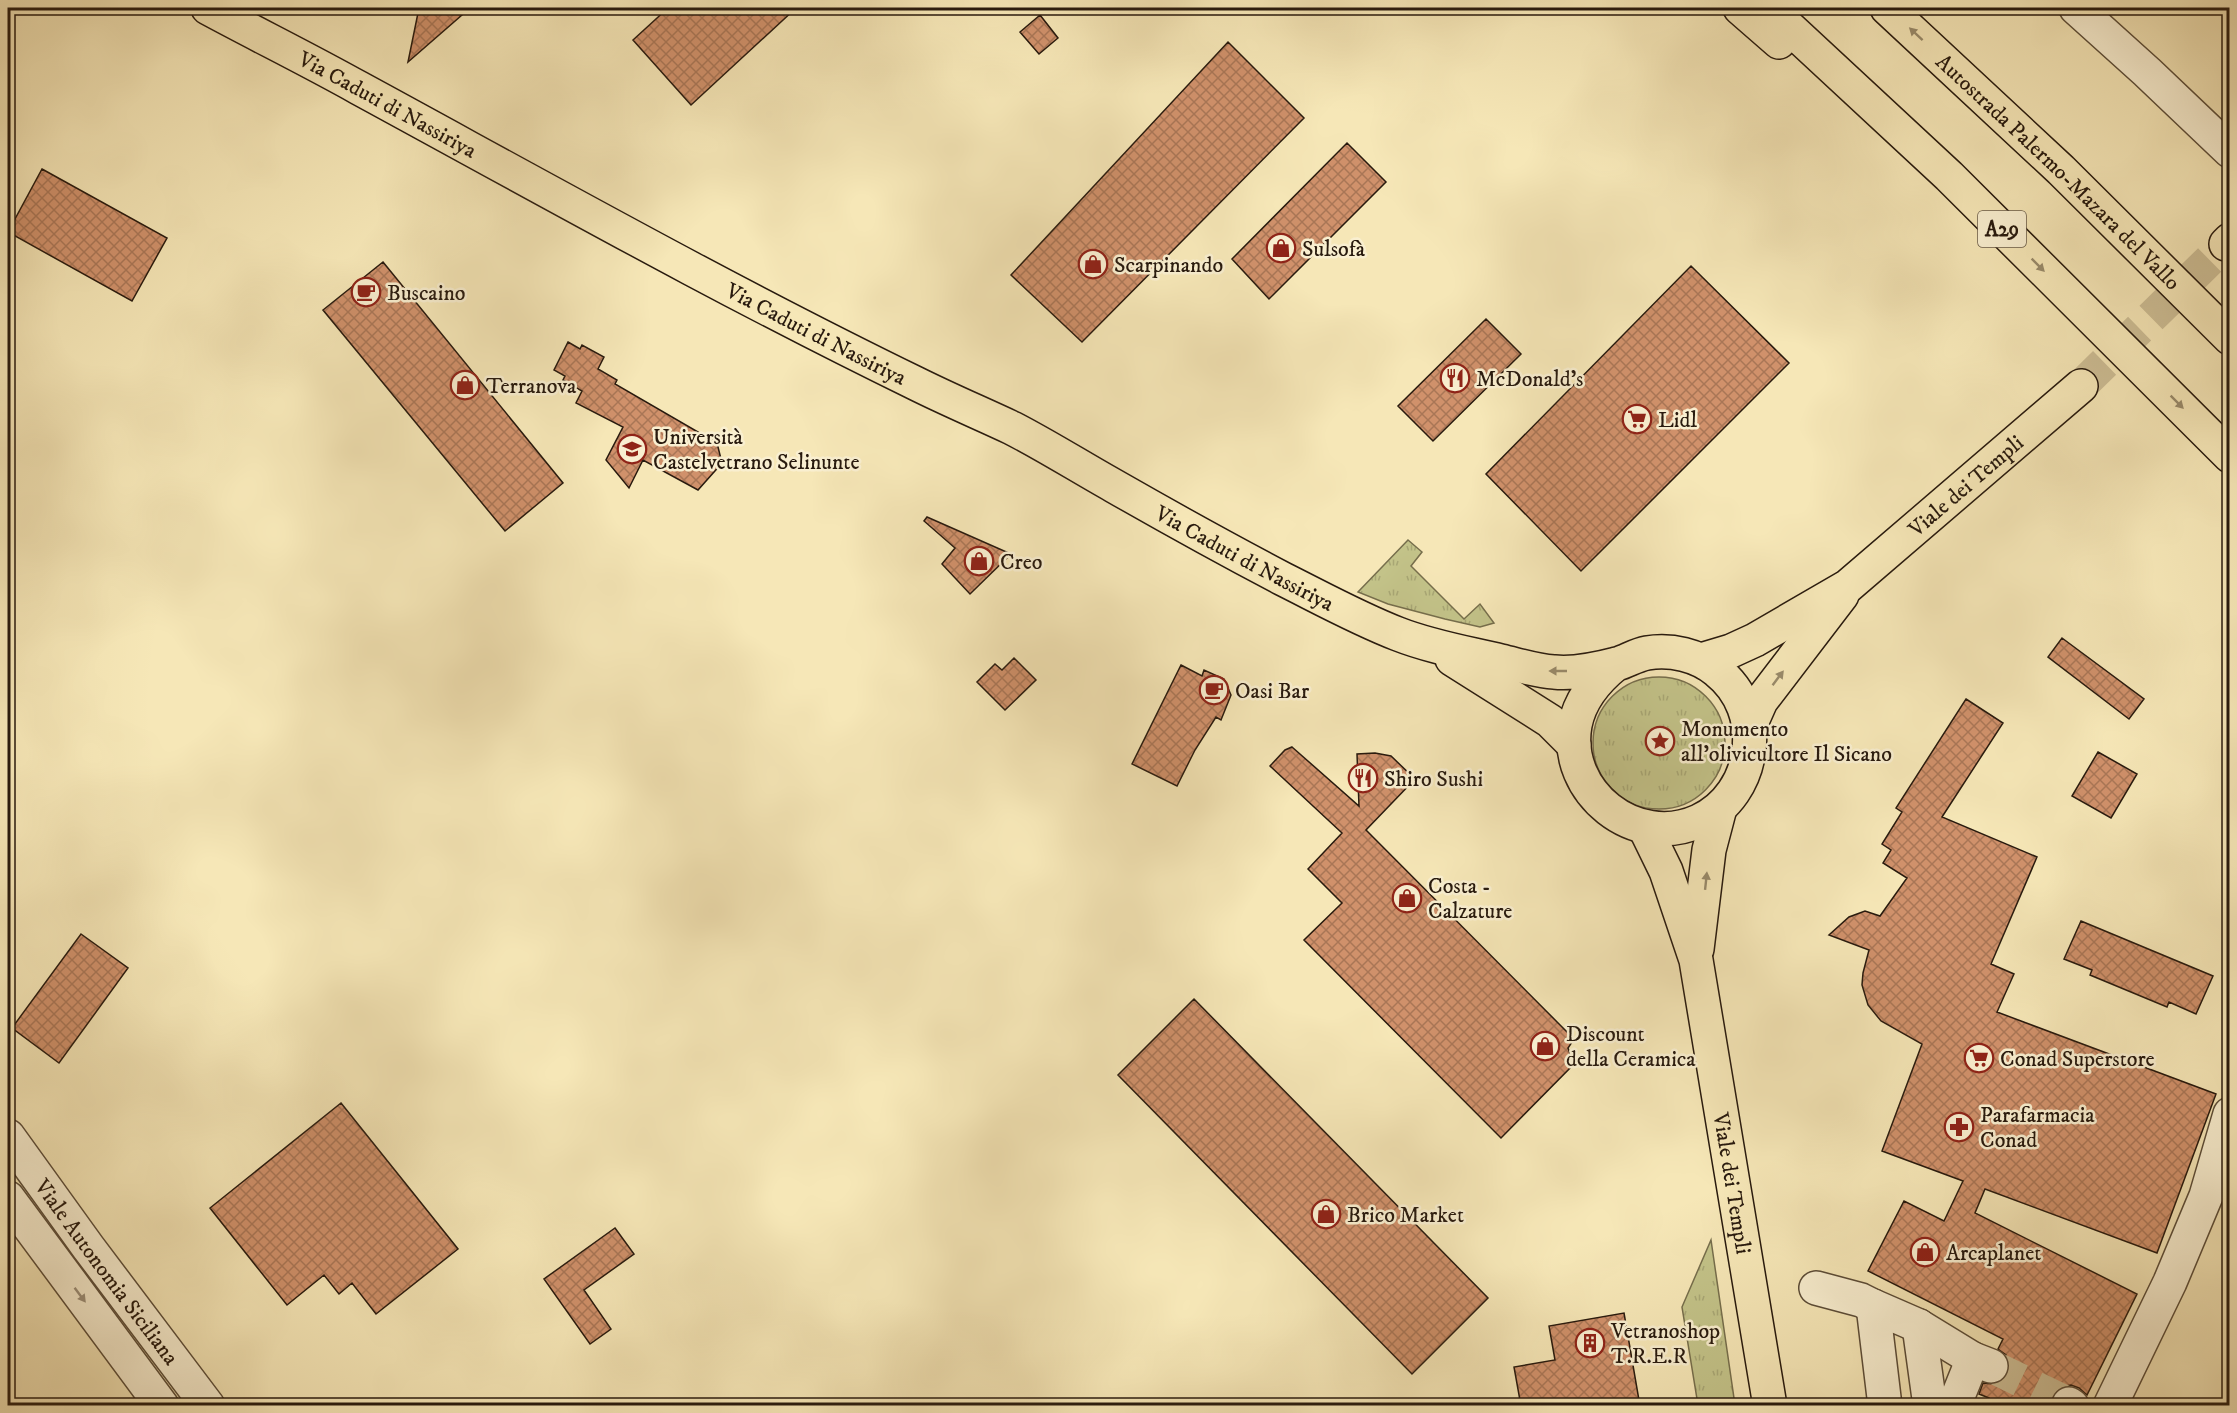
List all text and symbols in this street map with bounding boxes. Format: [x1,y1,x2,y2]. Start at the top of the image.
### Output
one-way arrow [1909,28,1923,42]
street label: Via Caduti di Nassiriya [293,45,482,165]
street label: Autostrada Palermo-Mazara del Vallo [1930,49,2186,296]
road number: A29 [1978,211,2026,247]
shop icon: Sulsofà [1265,232,1297,264]
place label: Sulsofà [1302,236,1366,263]
shop icon: Scarpinando [1077,248,1109,280]
place label: Scarpinando [1114,252,1223,279]
one-way arrow [2031,258,2046,272]
cafe icon: Buscaino [350,276,382,308]
street label: Via Caduti di Nassiriya [720,277,911,392]
place label: Buscaino [387,280,466,307]
restaurant icon: McDonald's [1439,362,1471,394]
place label: McDonald's [1476,366,1583,393]
shop icon: Terranova [449,369,481,401]
place label: Terranova [486,373,577,400]
one-way arrow [2169,395,2183,409]
supermarket icon: Lidl [1621,403,1653,435]
place label: Lidl [1658,407,1698,434]
place label: Università Castelvetrano Selinunte [653,424,860,476]
street label: Viale dei Templi [1903,430,2029,544]
school or university icon: Università Castelvetrano Selinunte [616,433,648,465]
street label: Via Caduti di Nassiriya [1149,500,1339,618]
shop icon: Creo [963,545,995,577]
place label: Creo [1000,549,1043,576]
one-way arrow [1548,666,1567,676]
one-way arrow [1772,670,1784,685]
cafe icon: Oasi Bar [1198,674,1230,706]
place label: Oasi Bar [1235,678,1310,705]
place label: Monumento all'olivicultore Il Sicano [1681,716,1892,768]
place icon: Monumento all'olivicultore Il Sicano [1644,725,1676,757]
restaurant icon: Shiro Sushi [1347,762,1379,794]
place label: Shiro Sushi [1384,766,1483,793]
one-way arrow [1701,871,1711,890]
place label: Costa - Calzature [1428,873,1512,925]
shop icon: Costa - Calzature [1391,882,1423,914]
place label: Discount della Ceramica [1566,1021,1696,1073]
shop icon: Discount della Ceramica [1529,1030,1561,1062]
supermarket icon: Conad Superstore [1963,1042,1995,1074]
place label: Conad Superstore [2000,1046,2155,1073]
place label: Parafarmacia Conad [1980,1102,2095,1154]
street label: Viale dei Templi [1706,1110,1757,1256]
pharmacy icon: Parafarmacia Conad [1943,1111,1975,1143]
street label: Viale Autonomia Siciliana [28,1173,184,1371]
shop icon: Brico Market [1310,1198,1342,1230]
place label: Brico Market [1347,1202,1464,1229]
shop icon: Arcaplanet [1909,1236,1941,1268]
place label: Arcaplanet [1946,1240,2041,1267]
one-way arrow [74,1287,86,1303]
place label: Vetranoshop T.R.E.R [1610,1318,1720,1370]
building icon: Vetranoshop T.R.E.R [1574,1327,1606,1359]

